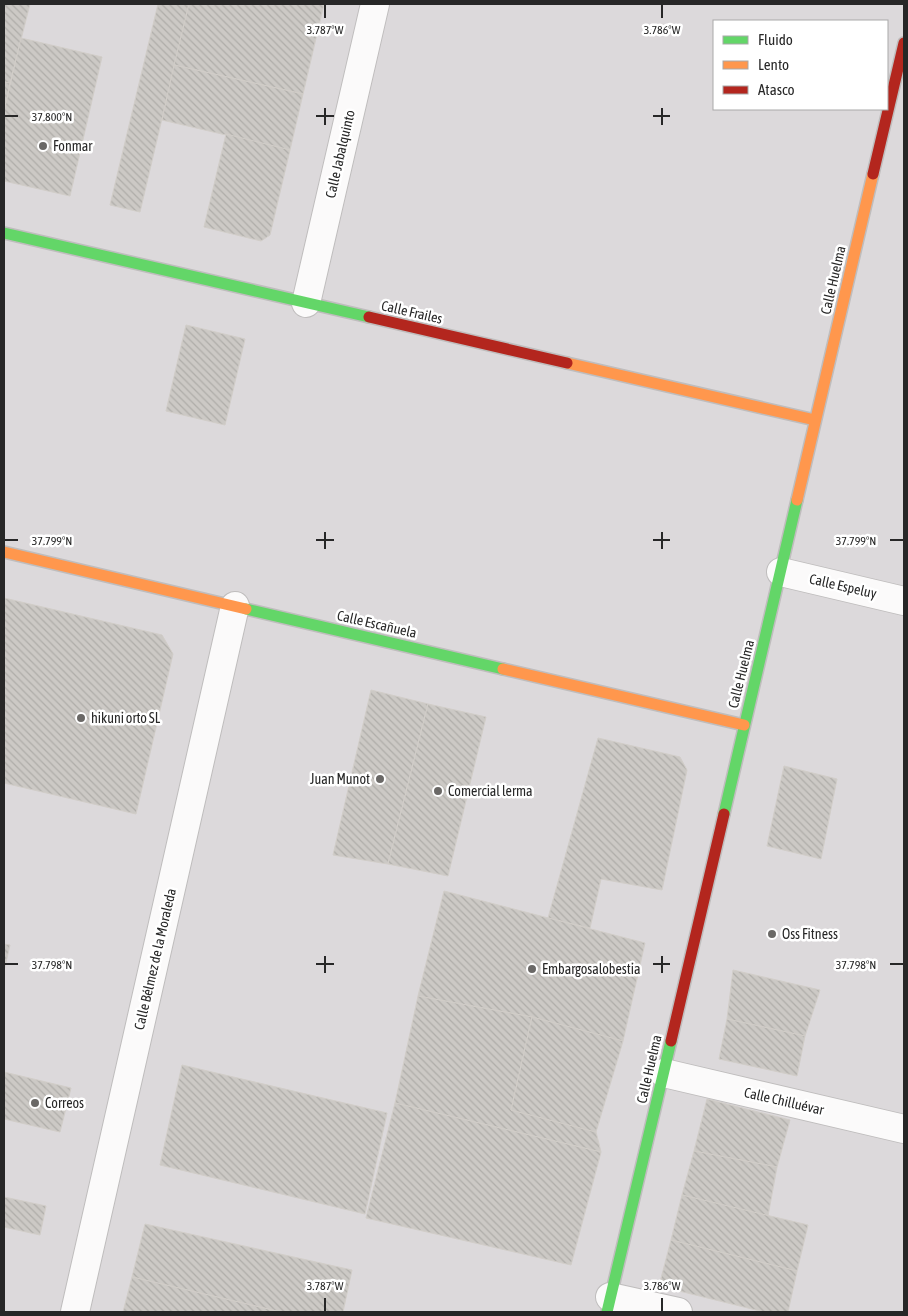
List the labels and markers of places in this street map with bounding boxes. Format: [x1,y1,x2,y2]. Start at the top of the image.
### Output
place label: Fonmar [53,138,93,154]
marker: Fonmar [37,140,49,152]
place label: hikuni orto SL [91,710,161,726]
marker: hikuni orto SL [75,712,87,724]
place label: Juan Munot [310,771,370,787]
marker: Juan Munot [374,773,386,785]
place label: Comercial lerma [448,783,533,799]
marker: Comercial lerma [432,785,444,797]
place label: Oss Fitness [782,926,838,942]
marker: Oss Fitness [766,928,778,940]
place label: Embargosalobestia [542,961,641,977]
marker: Embargosalobestia [526,963,538,975]
place label: Correos [45,1095,84,1111]
marker: Correos [29,1097,41,1109]

